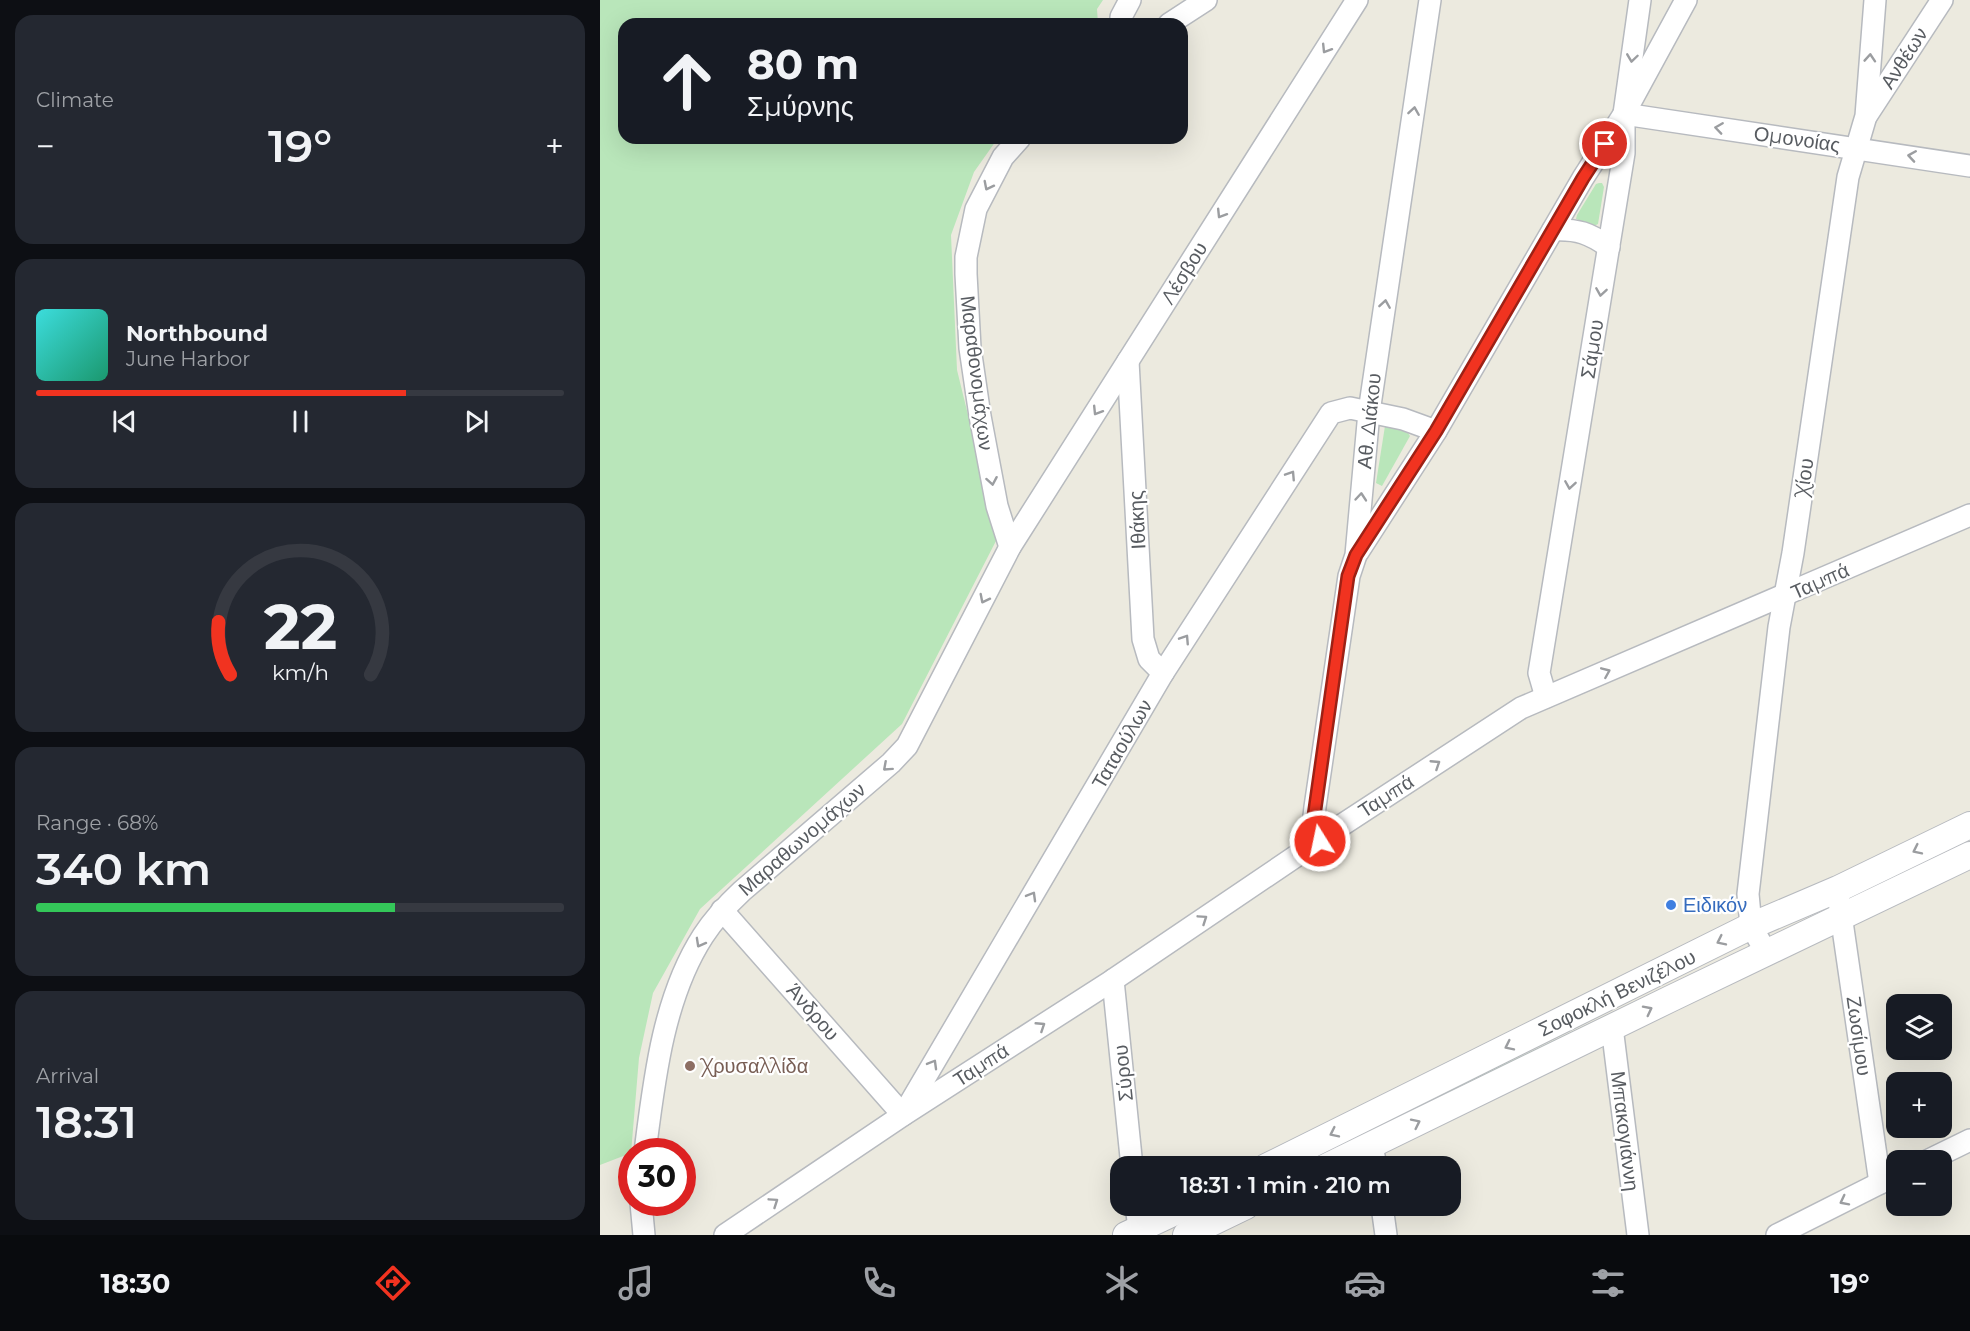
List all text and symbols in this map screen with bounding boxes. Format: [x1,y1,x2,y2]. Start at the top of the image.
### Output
street label: Ανθέων [1875,23,1933,93]
text: 80 m [747,38,859,90]
icon: ahead [648,42,726,120]
one-way arrow [1322,43,1333,54]
one-way arrow [1627,53,1639,63]
one-way arrow [1863,53,1876,62]
text: Climate [36,88,114,112]
text: Σμύρνης [747,90,854,123]
one-way arrow [1407,106,1419,115]
text: 19° [268,118,332,173]
pin [1579,118,1630,169]
street label: Ομονοίας [1752,121,1842,157]
one-way arrow [1715,122,1724,134]
text: − [36,126,55,166]
text: + [545,126,564,166]
icon: arrive [1588,127,1621,160]
one-way arrow [1908,151,1917,163]
one-way arrow [984,180,995,191]
one-way arrow [1217,208,1229,218]
street label: Λέσβου [1156,237,1212,309]
one-way arrow [1595,287,1608,297]
street label: Μαραθονομάχων [956,294,998,452]
one-way arrow [1378,299,1390,308]
street label: Σάμου [1575,318,1609,380]
text: Northbound [126,320,268,347]
text: June Harbor [126,347,250,371]
street label: Αθ. Διάκου [1352,372,1386,470]
one-way arrow [1093,404,1104,415]
icon: previous [108,405,141,438]
icon: pause [284,405,317,438]
icon: next [460,405,493,438]
street label: Χίου [1789,457,1819,500]
one-way arrow [1284,471,1295,482]
one-way arrow [985,475,998,485]
one-way arrow [1564,480,1577,490]
street label: Ιθάκης [1123,490,1151,550]
one-way arrow [1354,493,1367,502]
street label: Ταμπά [1787,558,1853,604]
text: 22 [263,589,337,665]
one-way arrow [980,592,991,603]
one-way arrow [1178,634,1189,645]
text: km/h [271,659,329,685]
one-way arrow [1600,667,1611,679]
street label: Ταταούλων [1087,695,1157,793]
one-way arrow [883,760,893,771]
one-way arrow [1429,760,1440,771]
street label: Ταμπά [1354,769,1418,823]
street label: Μαραθωνομάχων [734,777,870,901]
position arrow [1288,809,1352,873]
text: Range · 68% [36,811,158,835]
text: 340 km [36,841,211,896]
one-way arrow [1913,843,1924,855]
one-way arrow [1024,892,1036,902]
place label: Ειδικόν [1683,893,1747,917]
marker: Ειδικόν [1664,898,1678,912]
one-way arrow [1197,915,1208,926]
one-way arrow [1717,933,1728,945]
one-way arrow [696,937,707,947]
street label: Σοφοκλή Βενιζέλου [1534,944,1700,1042]
street label: Άνδρου [782,979,844,1045]
map controls [1886,994,1952,1216]
button: layers [1886,994,1952,1060]
street label: Ζωσίμου [1842,995,1876,1077]
one-way arrow [1641,1005,1652,1017]
one-way arrow [1035,1022,1045,1034]
street label: Ταμπά [949,1038,1013,1092]
one-way arrow [1504,1039,1515,1051]
street label: Σύρου [1108,1044,1138,1102]
place label: Χρυσαλλίδα [699,1054,808,1078]
marker: Χρυσαλλίδα [683,1059,697,1073]
one-way arrow [926,1060,937,1070]
text: Arrival [36,1064,99,1088]
street label: Μπακογιάννη [1606,1070,1644,1192]
button: + [1886,1072,1952,1138]
text: 18:31 [36,1094,137,1149]
one-way arrow [1410,1119,1421,1131]
one-way arrow [1330,1126,1341,1137]
speed limit sign: 30 [618,1138,696,1216]
button: − [1886,1150,1952,1216]
text: 18:31 · 1 min · 210 m [1180,1172,1391,1199]
one-way arrow [1839,1194,1850,1206]
one-way arrow [767,1198,778,1209]
icon: directions [372,1262,414,1304]
icon: music [615,1262,657,1304]
icon: phone [858,1262,900,1304]
icon: climate [1101,1262,1143,1304]
icon: car [1344,1262,1386,1304]
icon: filters [1587,1262,1629,1304]
text: 18:30 [101,1267,170,1300]
text: 19° [1830,1267,1869,1300]

